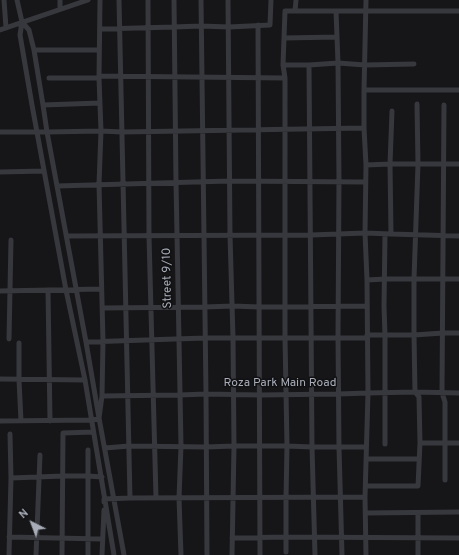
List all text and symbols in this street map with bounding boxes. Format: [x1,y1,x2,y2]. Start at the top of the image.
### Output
street label: Street 9/10 [160,247,176,309]
street label: Roza Park Main Road [223,377,337,391]
north arrow [12,503,52,543]
text: N [16,506,32,522]

